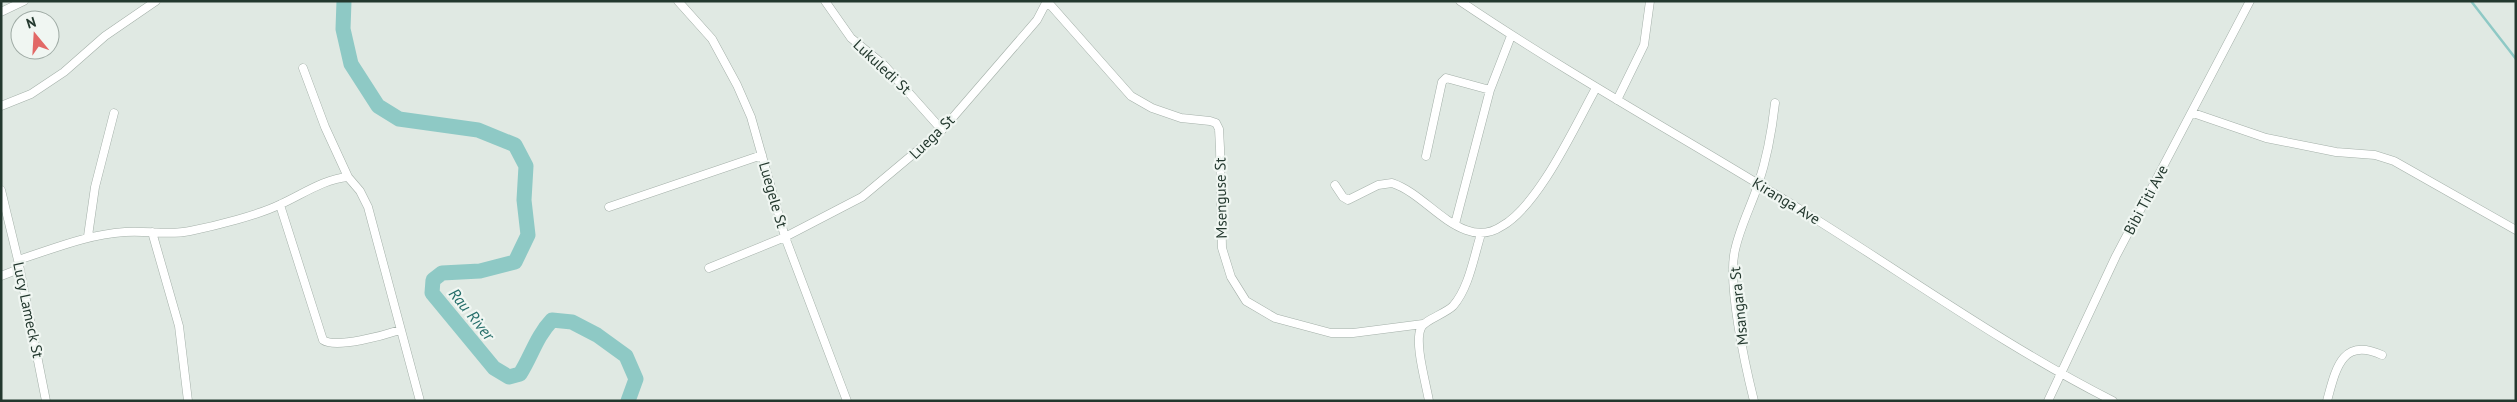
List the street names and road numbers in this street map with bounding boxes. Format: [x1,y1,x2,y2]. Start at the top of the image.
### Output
street label: Lukuledi St [850,35,915,98]
street label: Luega St [905,111,958,163]
street label: Msenguse St [1210,157,1231,239]
street label: Luegele St [755,160,792,230]
street label: Bibi Titi Ave [2119,162,2172,238]
street label: Kiranga Ave [1749,173,1824,228]
street label: Lucy Lameck St [9,260,48,360]
street label: Msangara St [1725,266,1752,346]

